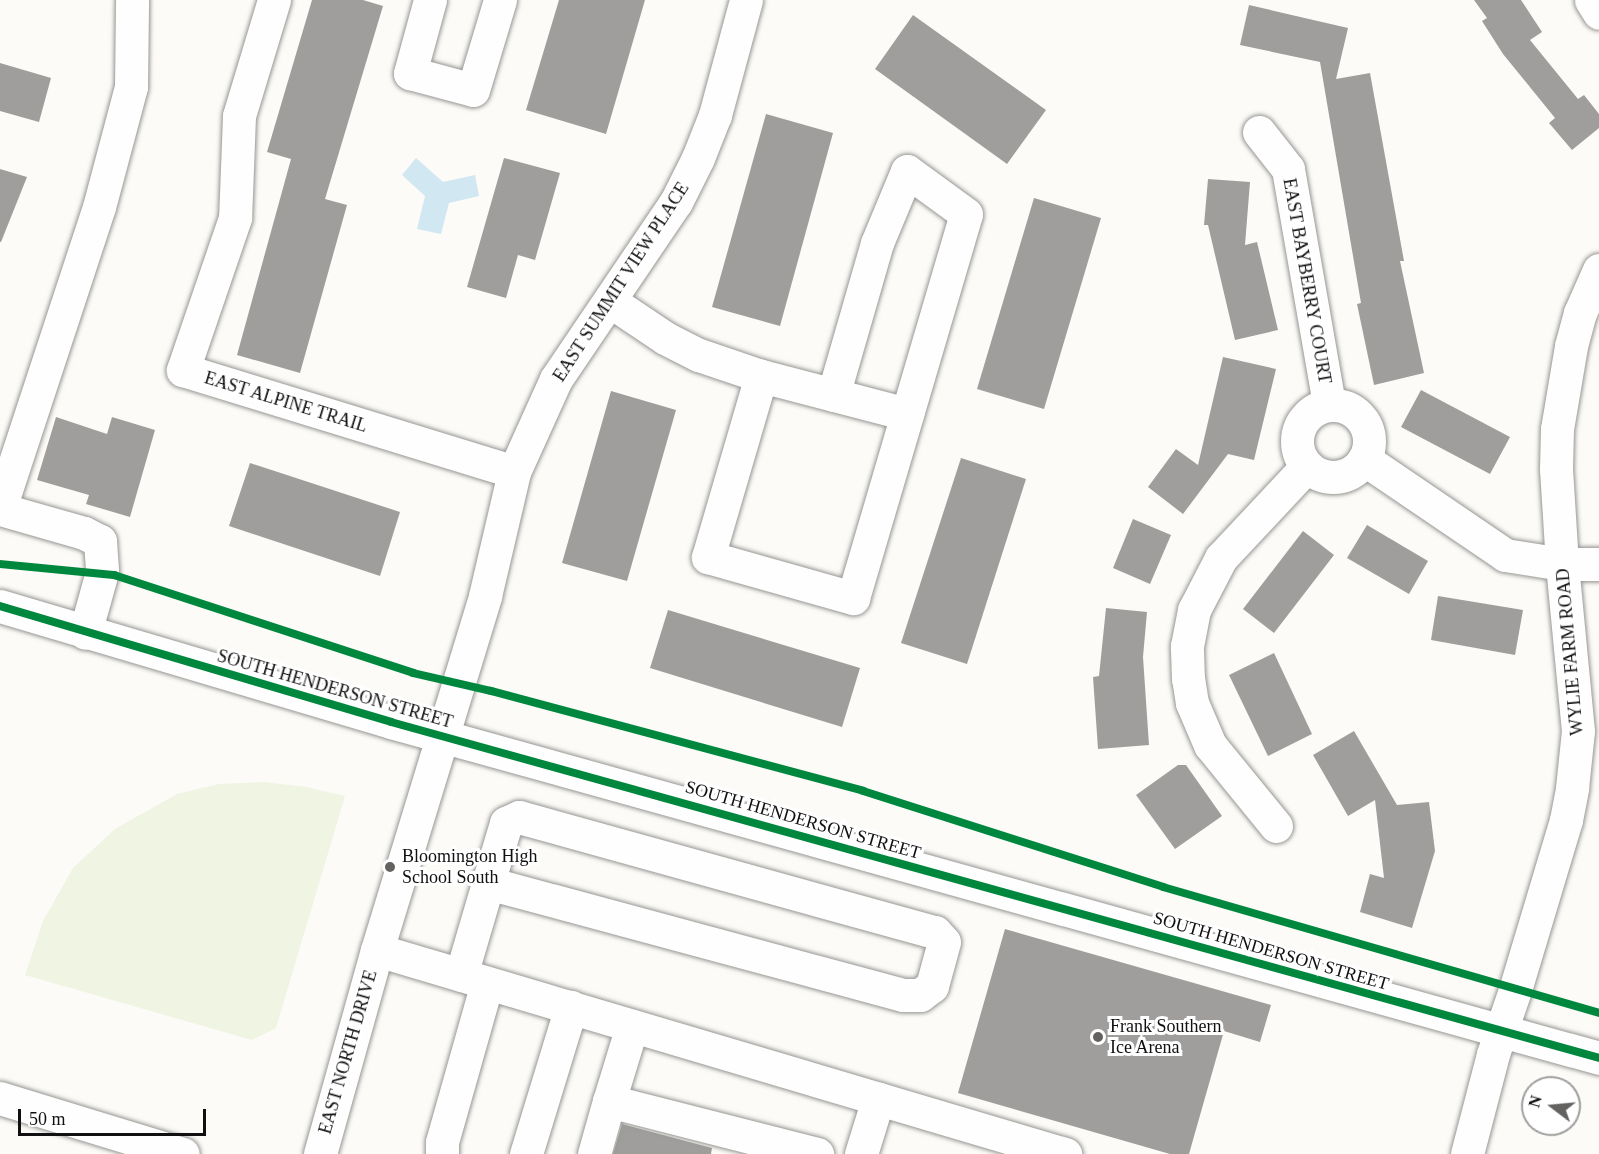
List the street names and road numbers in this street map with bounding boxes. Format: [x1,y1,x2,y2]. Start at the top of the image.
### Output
street label: EAST BAYBERRY COURT [1278,176,1336,386]
street label: EAST SUMMIT VIEW PLACE [548,178,694,386]
street label: EAST ALPINE TRAIL [201,367,371,437]
street label: WYLIE FARM ROAD [1552,568,1588,736]
street label: SOUTH HENDERSON STREET [215,645,455,733]
street label: SOUTH HENDERSON STREET [683,776,923,864]
street label: SOUTH HENDERSON STREET [1151,907,1391,995]
street label: EAST NORTH DRIVE [314,967,382,1137]

